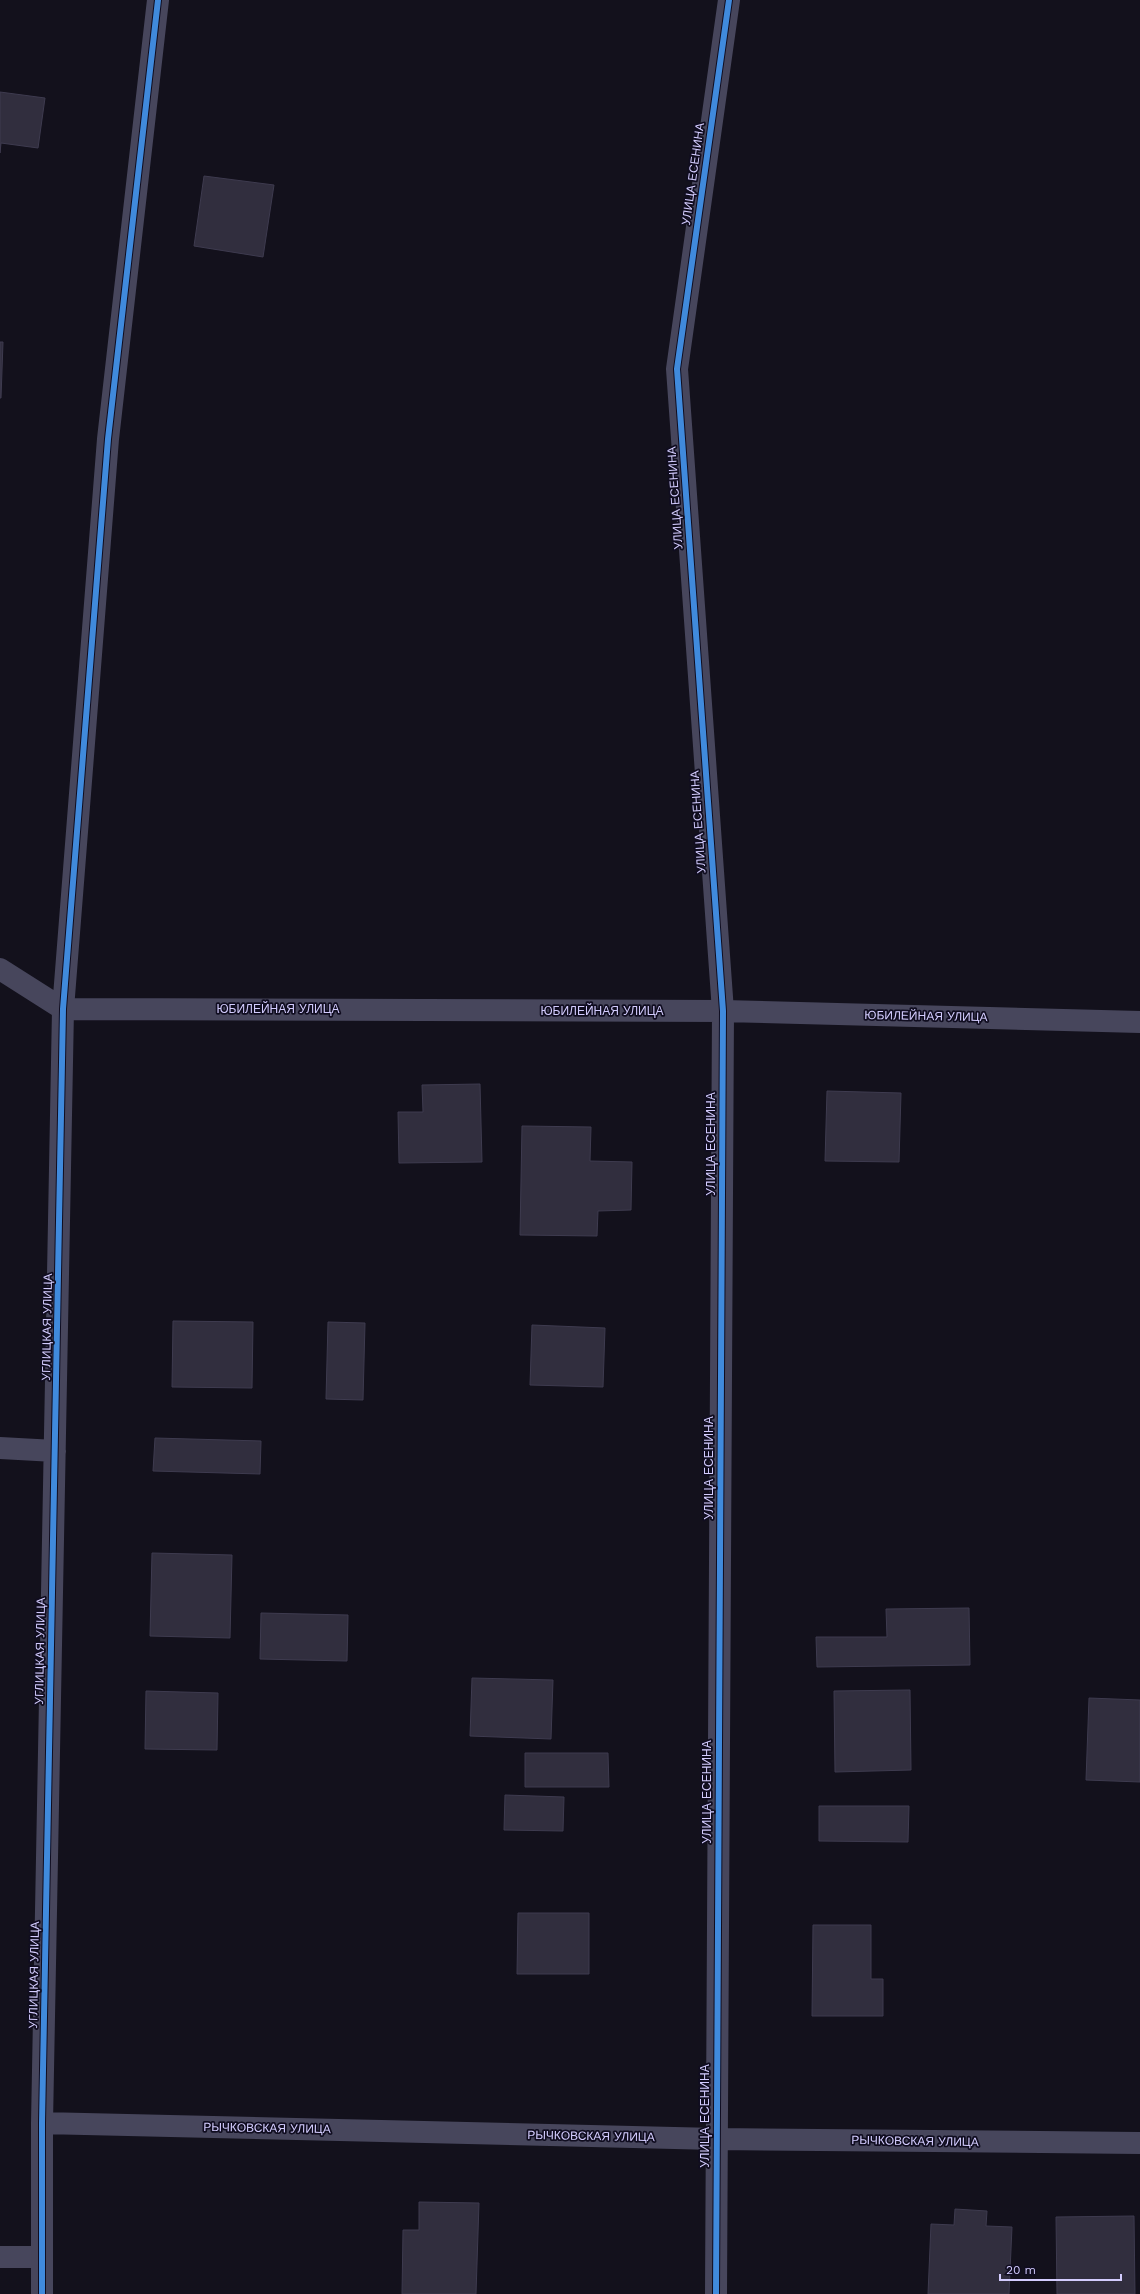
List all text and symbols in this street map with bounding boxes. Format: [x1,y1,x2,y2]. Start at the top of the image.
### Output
street label: УЛИЦА ЕСЕНИНА [679,122,707,226]
street label: УЛИЦА ЕСЕНИНА [664,446,686,550]
street label: УЛИЦА ЕСЕНИНА [687,770,709,874]
street label: ЮБИЛЕЙНАЯ УЛИЦА [216,1001,340,1016]
street label: ЮБИЛЕЙНАЯ УЛИЦА [540,1003,664,1018]
street label: ЮБИЛЕЙНАЯ УЛИЦА [864,1007,988,1024]
street label: УЛИЦА ЕСЕНИНА [704,1092,718,1196]
street label: УГЛИЦКАЯ УЛИЦА [39,1273,55,1381]
street label: УЛИЦА ЕСЕНИНА [702,1416,716,1520]
street label: УГЛИЦКАЯ УЛИЦА [32,1597,48,1705]
street label: УЛИЦА ЕСЕНИНА [700,1740,714,1844]
street label: УГЛИЦКАЯ УЛИЦА [26,1921,42,2029]
street label: УЛИЦА ЕСЕНИНА [698,2064,712,2168]
street label: РЫЧКОВСКАЯ УЛИЦА [203,2120,331,2136]
street label: РЫЧКОВСКАЯ УЛИЦА [527,2128,655,2144]
street label: РЫЧКОВСКАЯ УЛИЦА [851,2133,979,2149]
scale bar [1000,2256,1121,2282]
text: 20 m [1006,2263,1036,2277]

